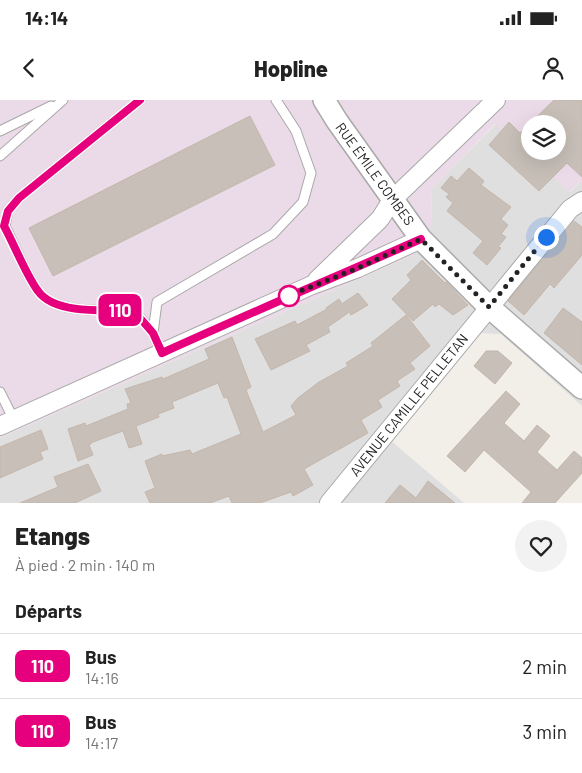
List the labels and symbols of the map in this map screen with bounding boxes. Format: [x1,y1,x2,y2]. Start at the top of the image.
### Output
street label: RUE ÉMILE COMBES [332,119,418,228]
your location [534,225,559,250]
unlabelled marker [278,285,300,307]
line badge: 110 [91,294,149,326]
street label: AVENUE CAMILLE PELLETAN [346,330,471,479]

